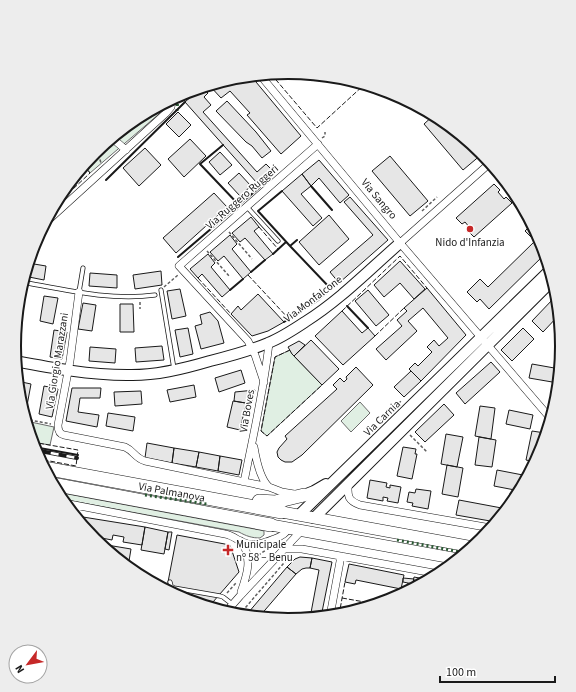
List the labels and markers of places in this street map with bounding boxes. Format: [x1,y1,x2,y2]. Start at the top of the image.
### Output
marker: Nido d'Infanzia [465,224,475,234]
place label: Nido d'Infanzia [435,235,505,250]
place label: Municipale nº 58 – Benu [236,537,293,565]
marker: Municipale nº 58 – Benu [223,545,233,555]

